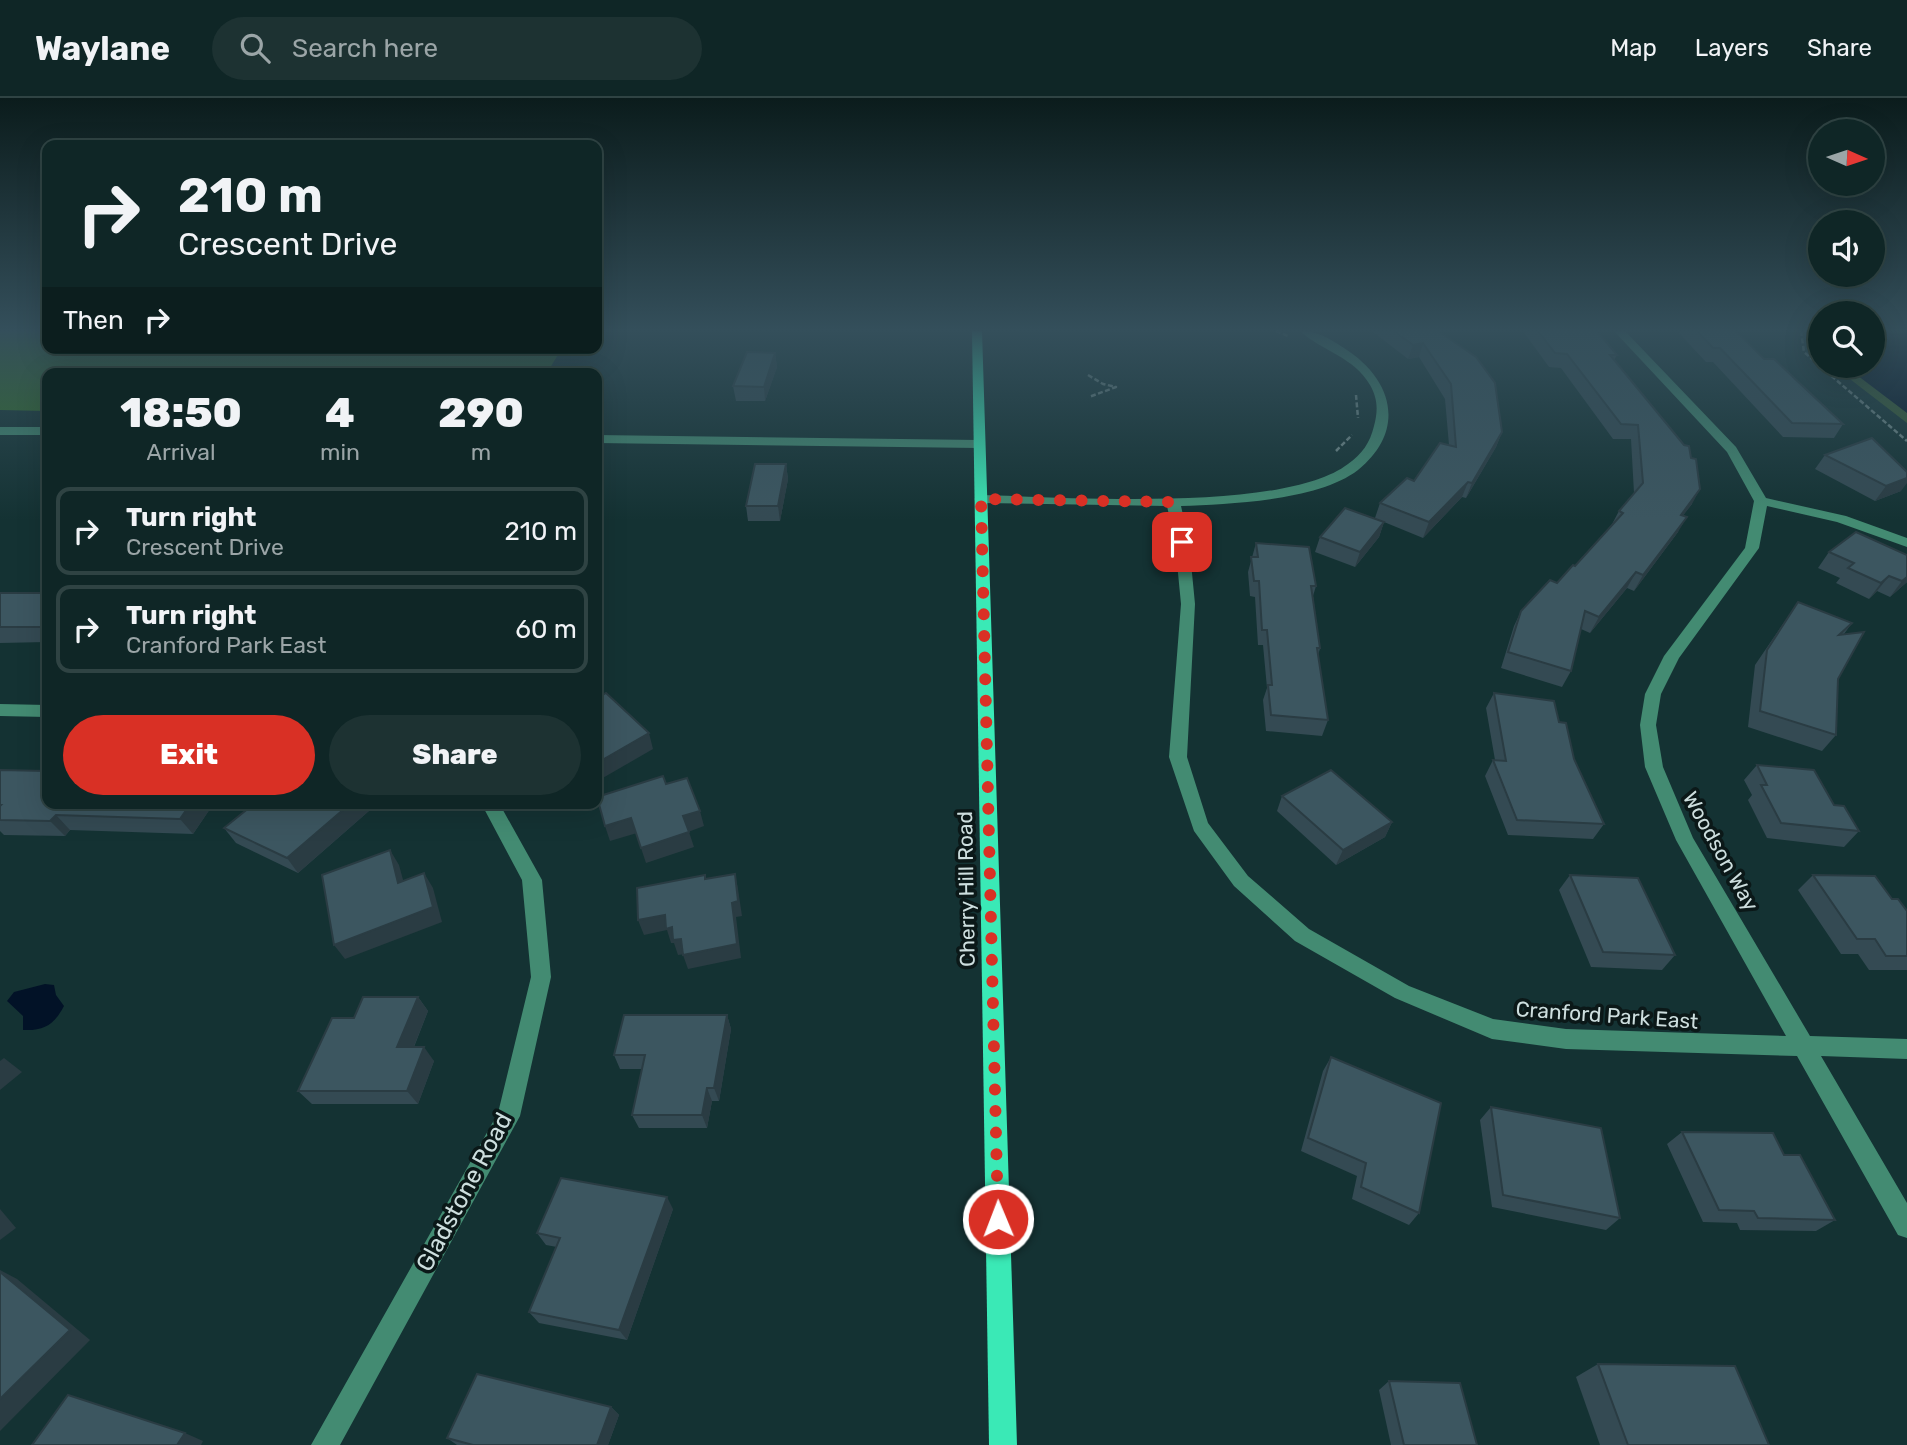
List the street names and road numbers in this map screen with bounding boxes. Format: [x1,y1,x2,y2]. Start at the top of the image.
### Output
street label: Woodson Way [1678,787,1764,915]
street label: Cherry Hill Road [952,811,980,967]
street label: Cranford Park East [1515,996,1699,1034]
street label: Gladstone Road [410,1108,518,1276]

